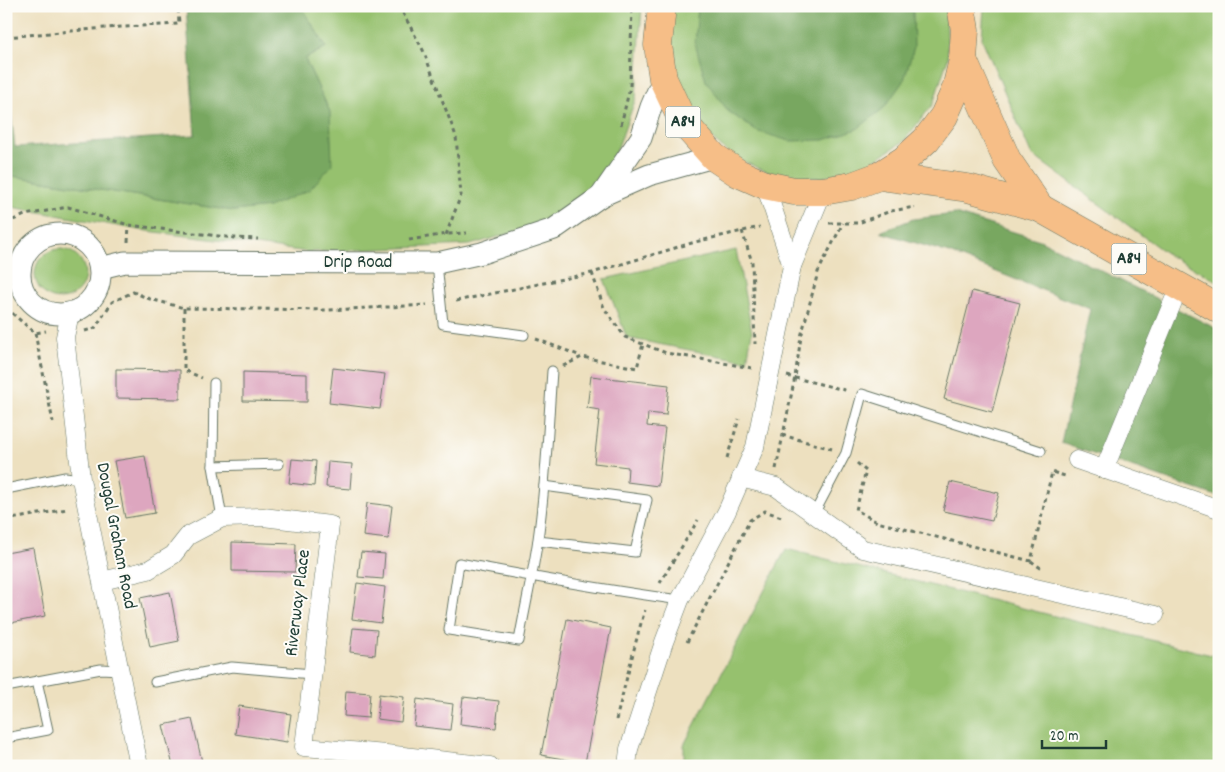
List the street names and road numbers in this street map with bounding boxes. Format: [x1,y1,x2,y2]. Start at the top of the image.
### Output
road number: A84 [666,106,700,138]
road number: A84 [1112,243,1146,274]
street label: Drip Road [324,250,392,277]
street label: Dougal Graham Road [88,460,142,612]
street label: Riverway Place [279,548,319,658]

